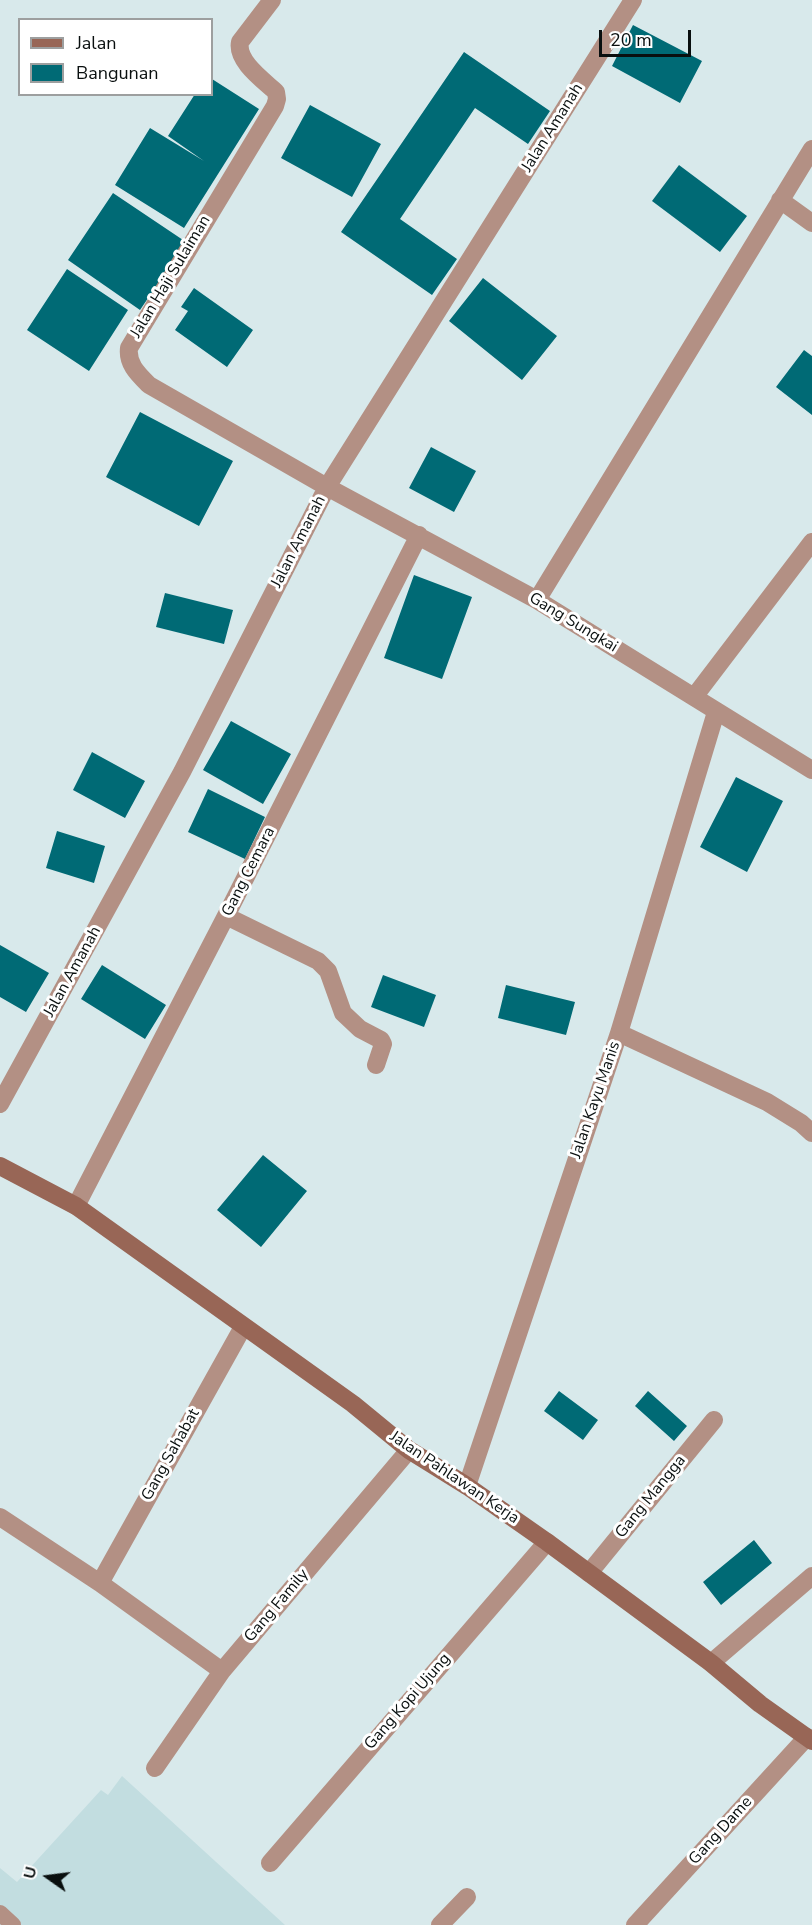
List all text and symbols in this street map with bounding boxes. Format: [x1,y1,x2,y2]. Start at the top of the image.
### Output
legend [18,18,213,96]
scale bar [602,18,694,56]
text: 20 m [610,28,652,52]
text: Jalan [76,31,116,55]
text: Bangunan [76,61,159,85]
street label: Jalan Amanah [518,80,588,176]
street label: Jalan Haji Sulaiman [127,212,215,342]
street label: Jalan Amanah [268,493,330,591]
street label: Gang Sungkai [525,589,621,657]
street label: Gang Cemara [218,824,280,920]
street label: Jalan Amanah [40,923,106,1021]
street label: Jalan Kayu Manis [567,1039,625,1161]
street label: Gang Sahabat [138,1406,204,1504]
street label: Jalan Pahlawan Kerja [386,1428,522,1528]
street label: Gang Mangga [612,1452,690,1542]
street label: Gang Family [241,1565,313,1647]
street label: Gang Kopi Ujung [361,1650,455,1754]
street label: Gang Dame [685,1793,757,1869]
north arrow [18,1847,78,1907]
text: U [18,1864,43,1881]

